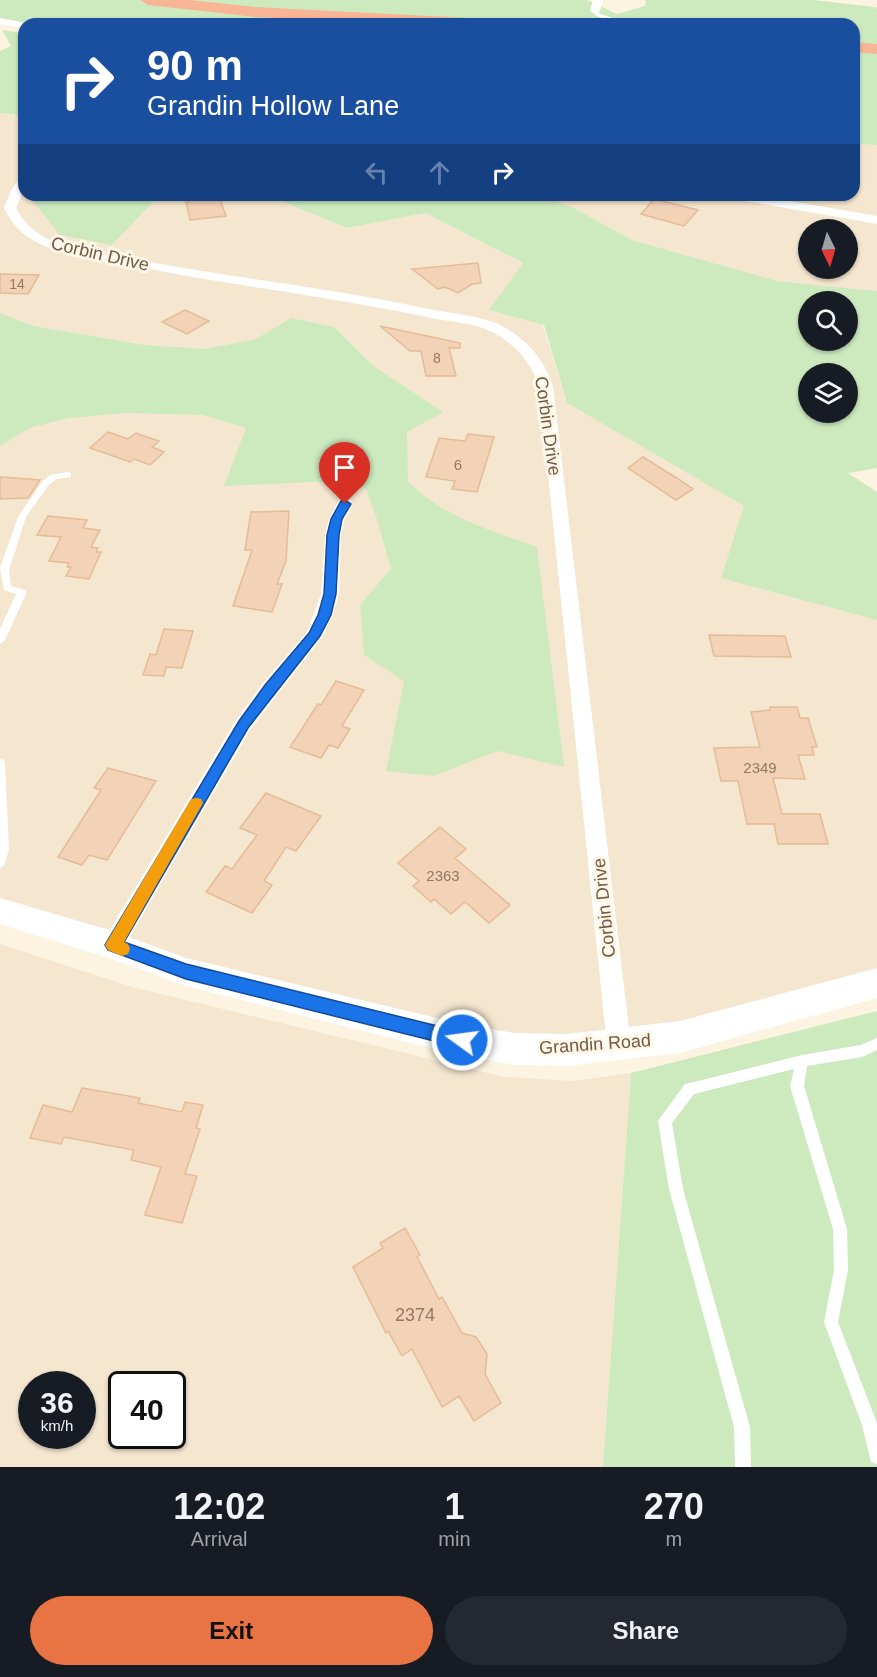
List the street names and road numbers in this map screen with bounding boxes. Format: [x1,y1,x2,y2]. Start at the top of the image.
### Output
street label: Corbin Drive [49,233,151,275]
street label: Corbin Drive [531,375,565,477]
street label: Corbin Drive [589,857,619,959]
street label: Grandin Road [538,1030,652,1058]

